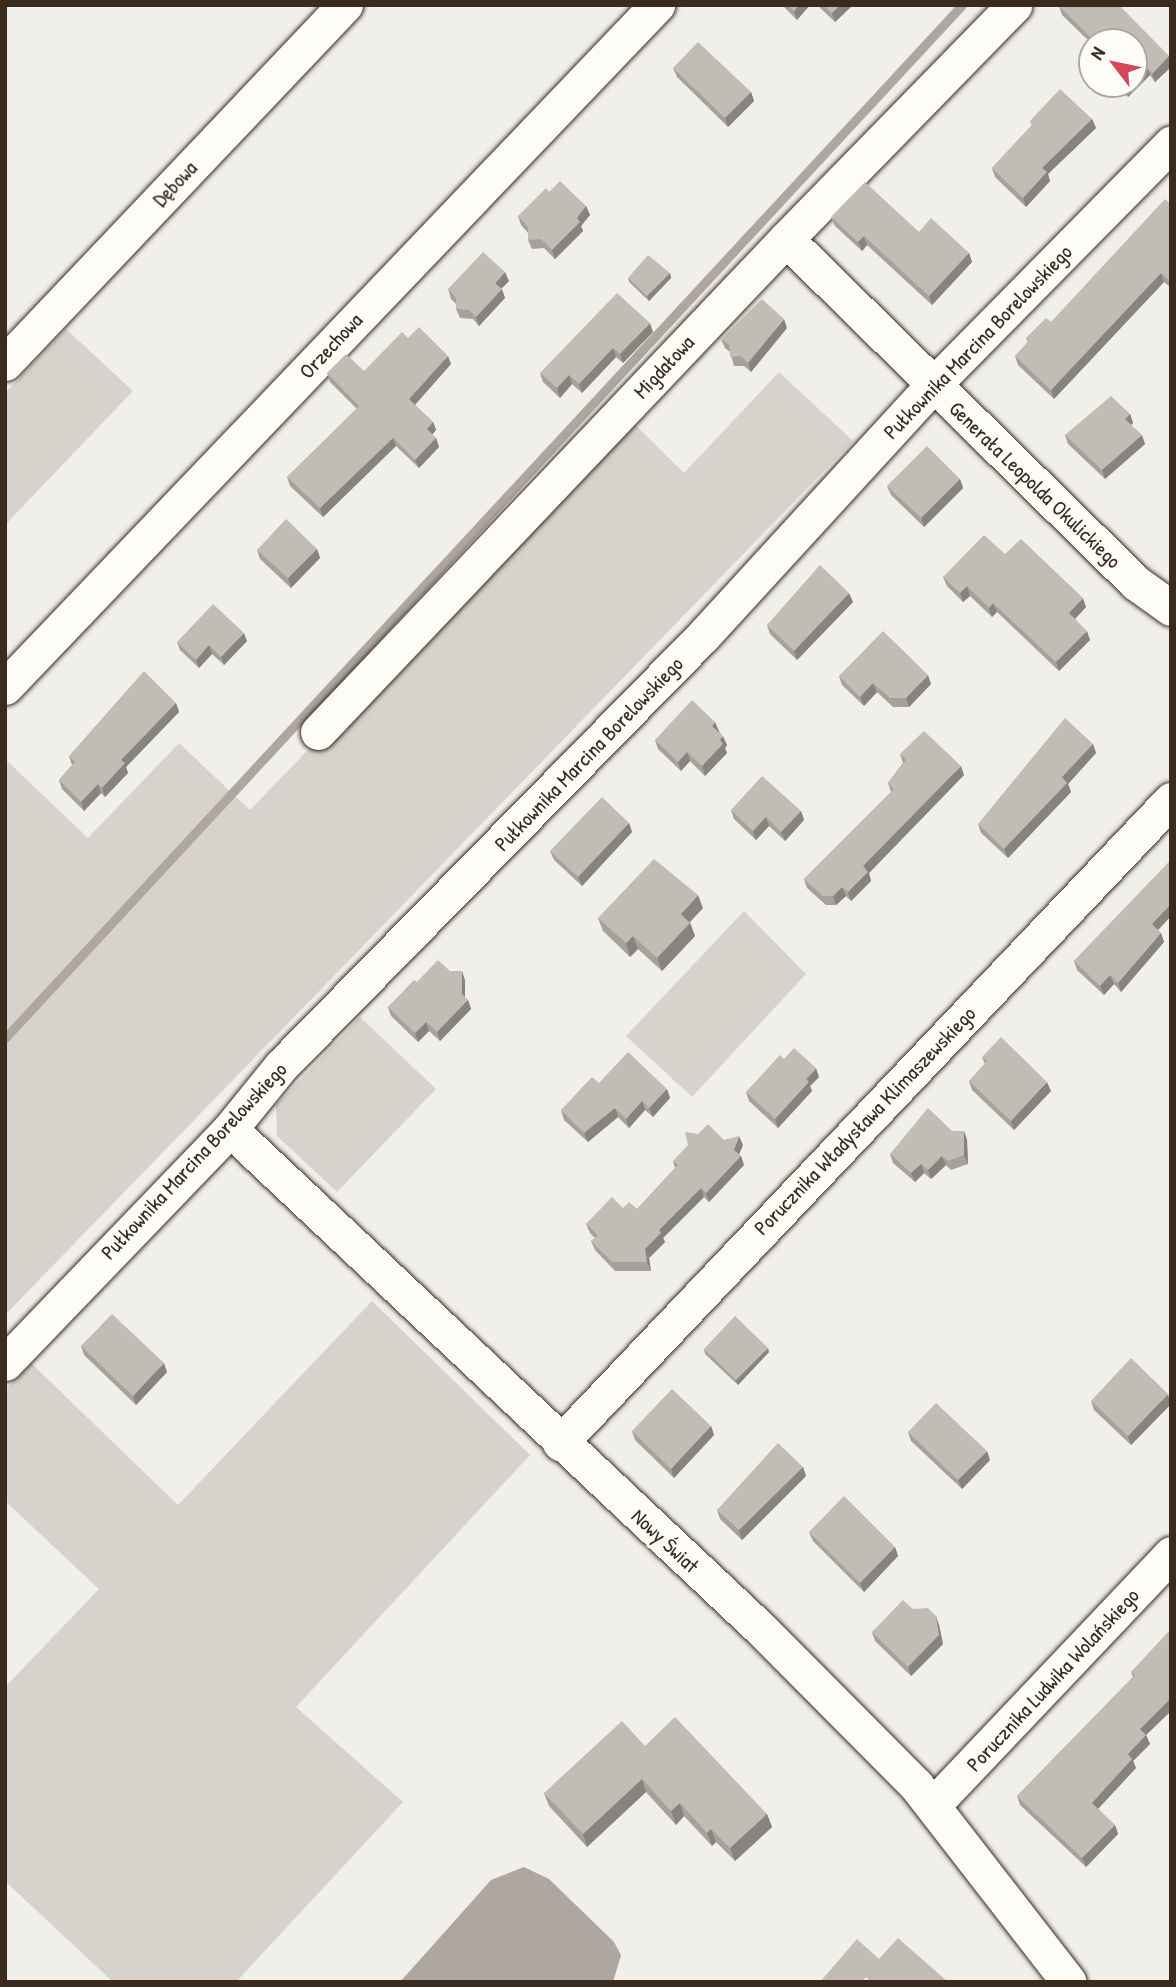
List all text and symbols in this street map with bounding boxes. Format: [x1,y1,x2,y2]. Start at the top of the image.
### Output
north arrow [1078,28,1148,98]
text: N [1083,42,1111,64]
street label: Dębowa [148,156,202,212]
street label: Pułkownika Marcina Borelowskiego [878,240,1078,444]
street label: Orzechowa [294,308,368,384]
street label: Migdałowa [628,330,700,404]
street label: Generała Leopolda Okulickiego [944,396,1126,574]
street label: Pułkownika Marcina Borelowskiego [489,652,689,856]
street label: Porucznika Władysława Klimaszewskiego [749,1001,981,1241]
street label: Pułkownika Marcina Borelowskiego [96,1057,292,1265]
street label: Nowy Świat [626,1504,704,1578]
street label: Porucznika Ludwika Wolańskiego [962,1583,1144,1777]

